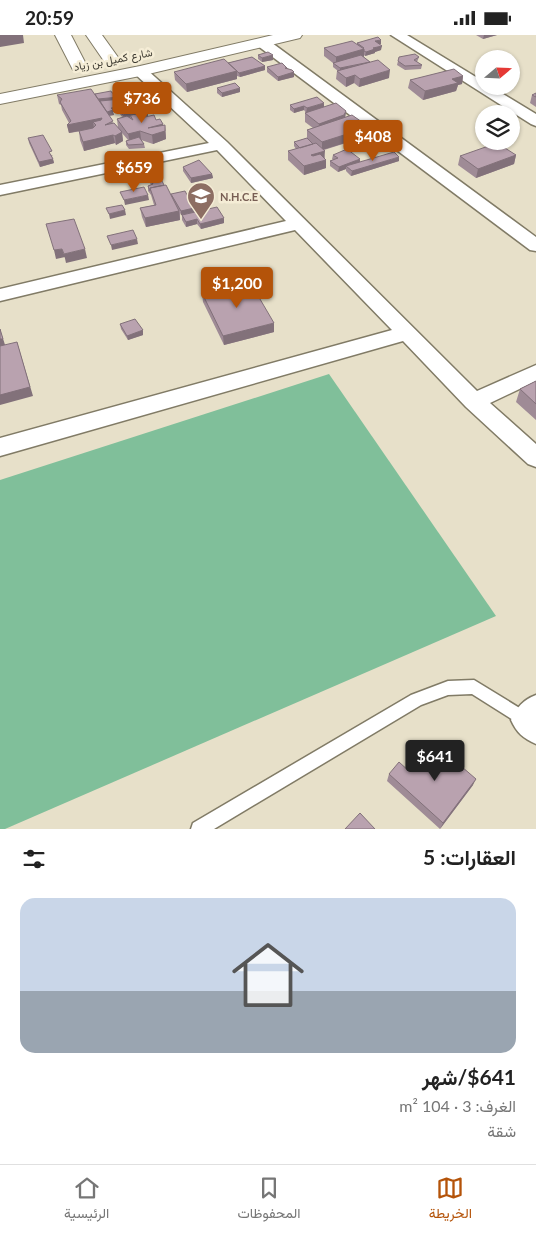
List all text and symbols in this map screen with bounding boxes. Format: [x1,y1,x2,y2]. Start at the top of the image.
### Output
text: 20:59 [25,6,74,29]
street label: شارع كميل بن زياد [72,45,154,75]
north arrow [475,50,520,95]
map controls [475,50,520,150]
pin: $736 [112,81,172,124]
text: $736 [123,88,161,107]
button: layers [475,105,520,150]
pin: $408 [343,119,403,162]
text: $408 [354,126,392,145]
pin: $659 [104,151,164,193]
text: $659 [115,157,153,176]
school or university icon: N.H.C.E [186,181,216,220]
place label: N.H.C.E [220,190,258,203]
pin: $1,200 [196,267,278,309]
text: $1,200 [212,273,262,292]
pin: $641 [405,739,465,782]
text: $641 [416,746,454,765]
text: العقارات: 5 [423,844,516,869]
icon: filters [20,845,48,873]
icon: home [223,930,313,1020]
text: $641/شهر [422,1064,516,1089]
text: الغرف: 3 · 104 m² [399,1096,516,1115]
text: شقة [487,1121,516,1140]
tab: الرئيسية [64,1174,109,1226]
tab: المحفوظات [237,1174,301,1226]
tab: الخريطة [429,1174,472,1226]

